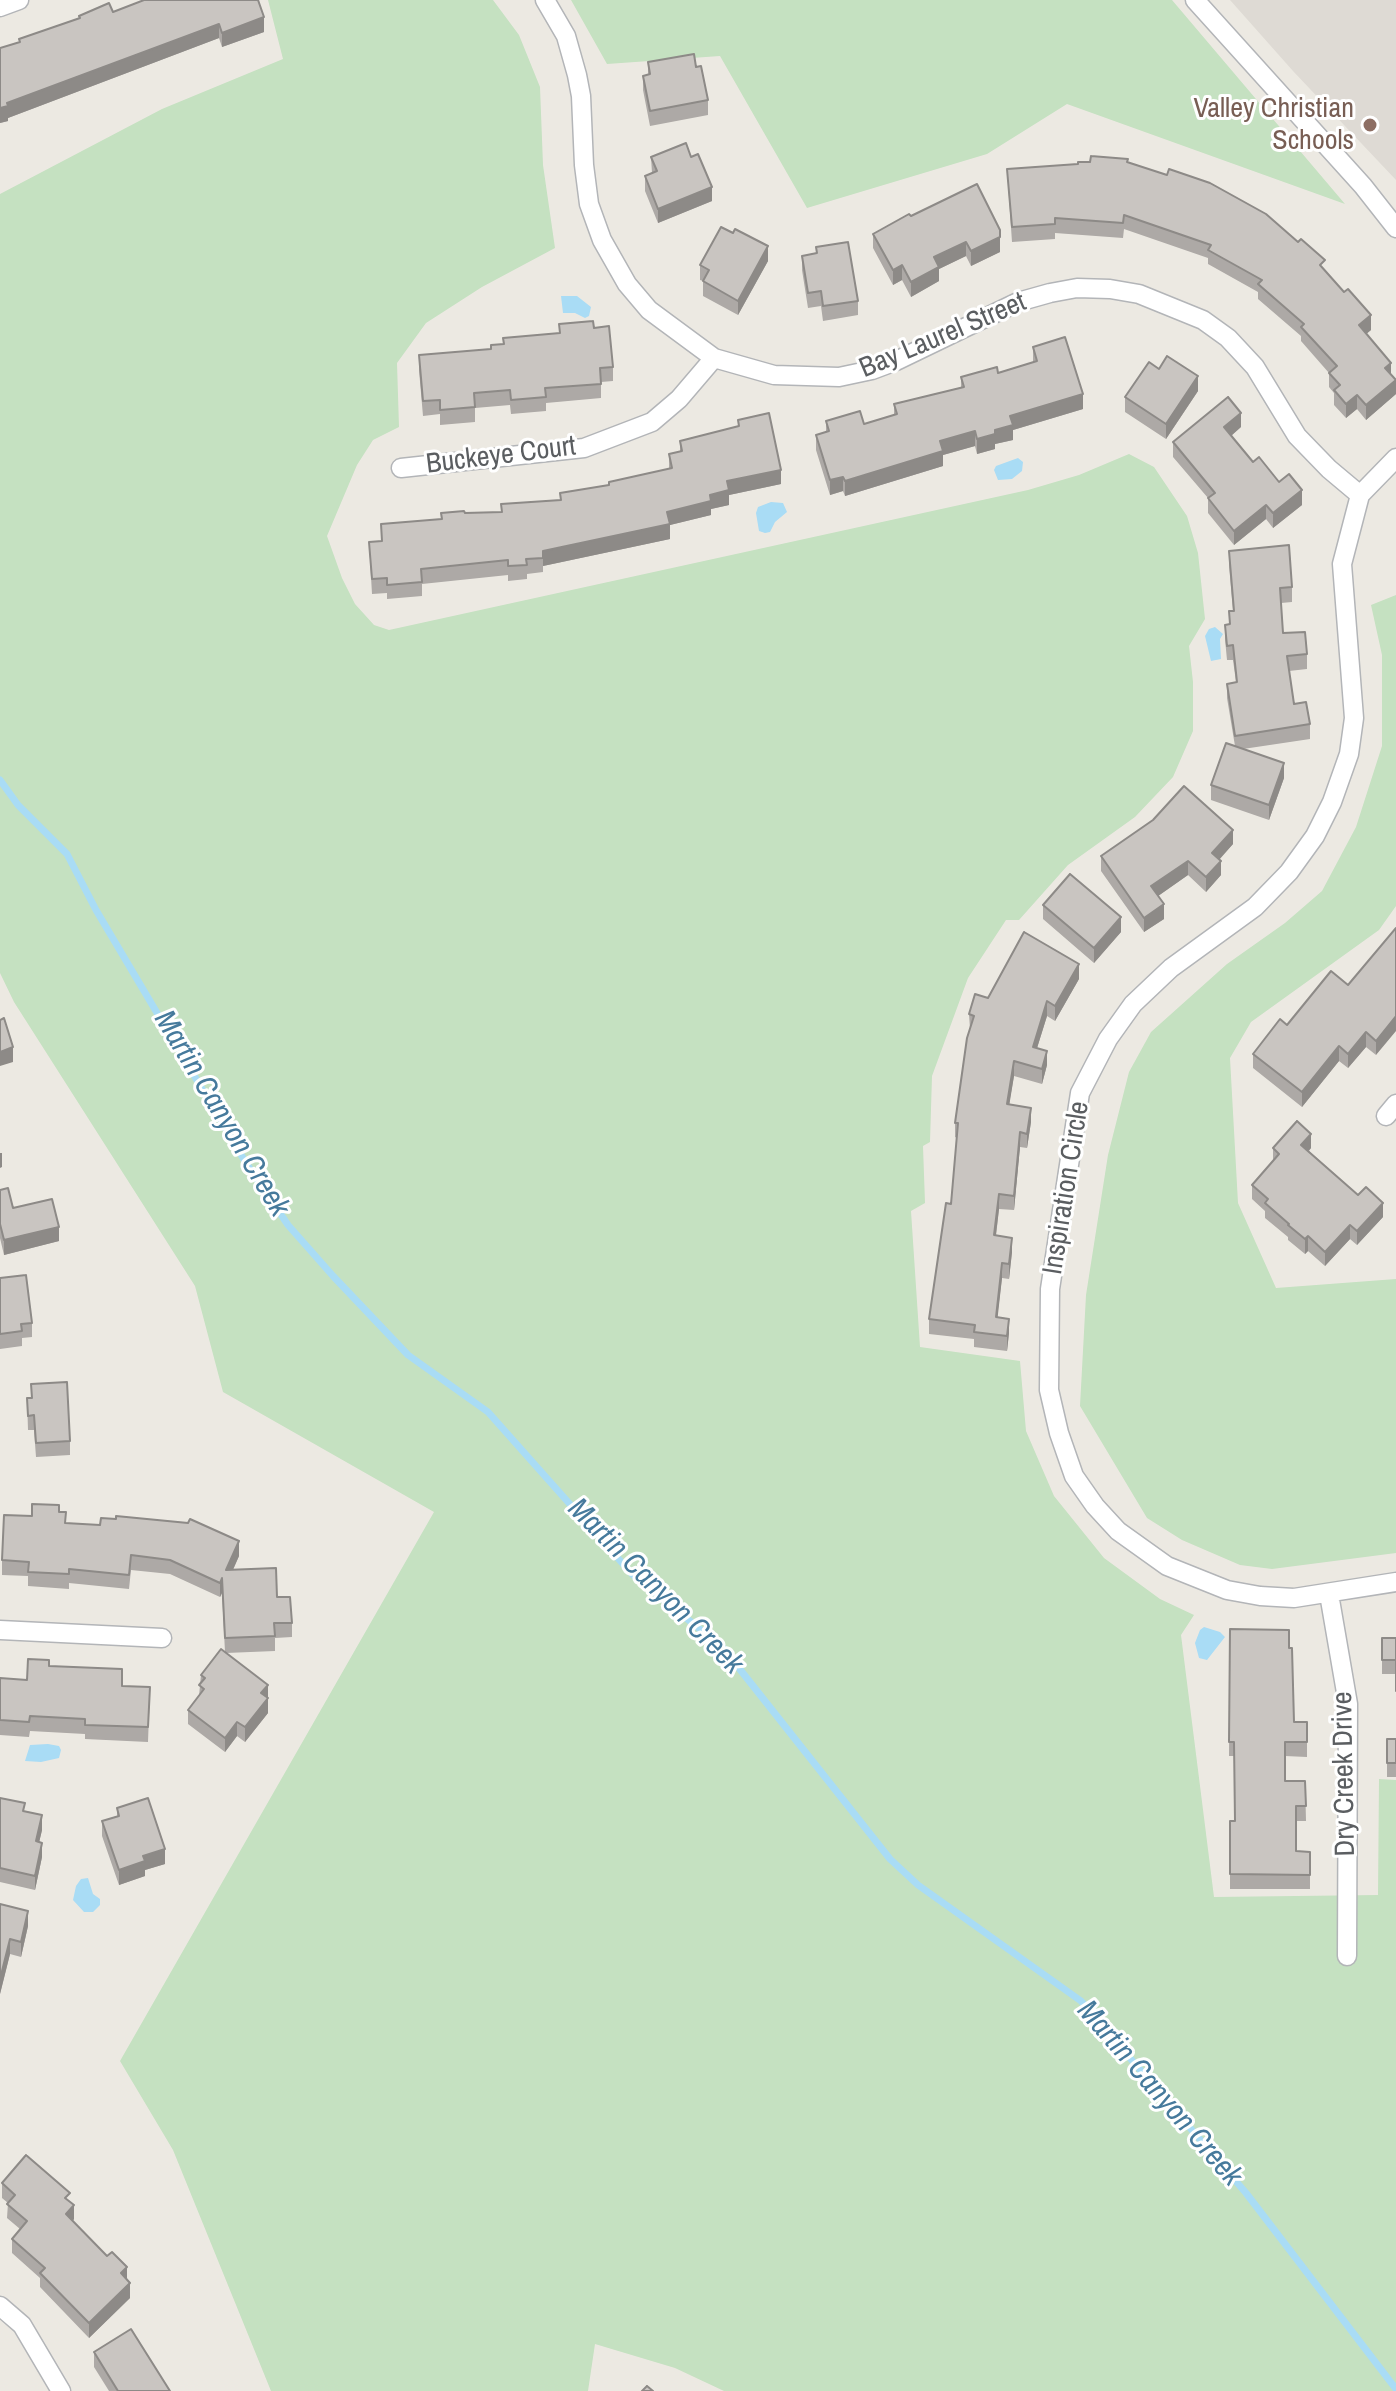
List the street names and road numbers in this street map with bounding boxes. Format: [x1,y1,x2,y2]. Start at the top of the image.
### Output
street label: Bay Laurel Street [855,286,1031,386]
street label: Buckeye Court [424,430,578,482]
street label: Inspiration Circle [1037,1099,1097,1277]
street label: Dry Creek Drive [1327,1691,1363,1857]

